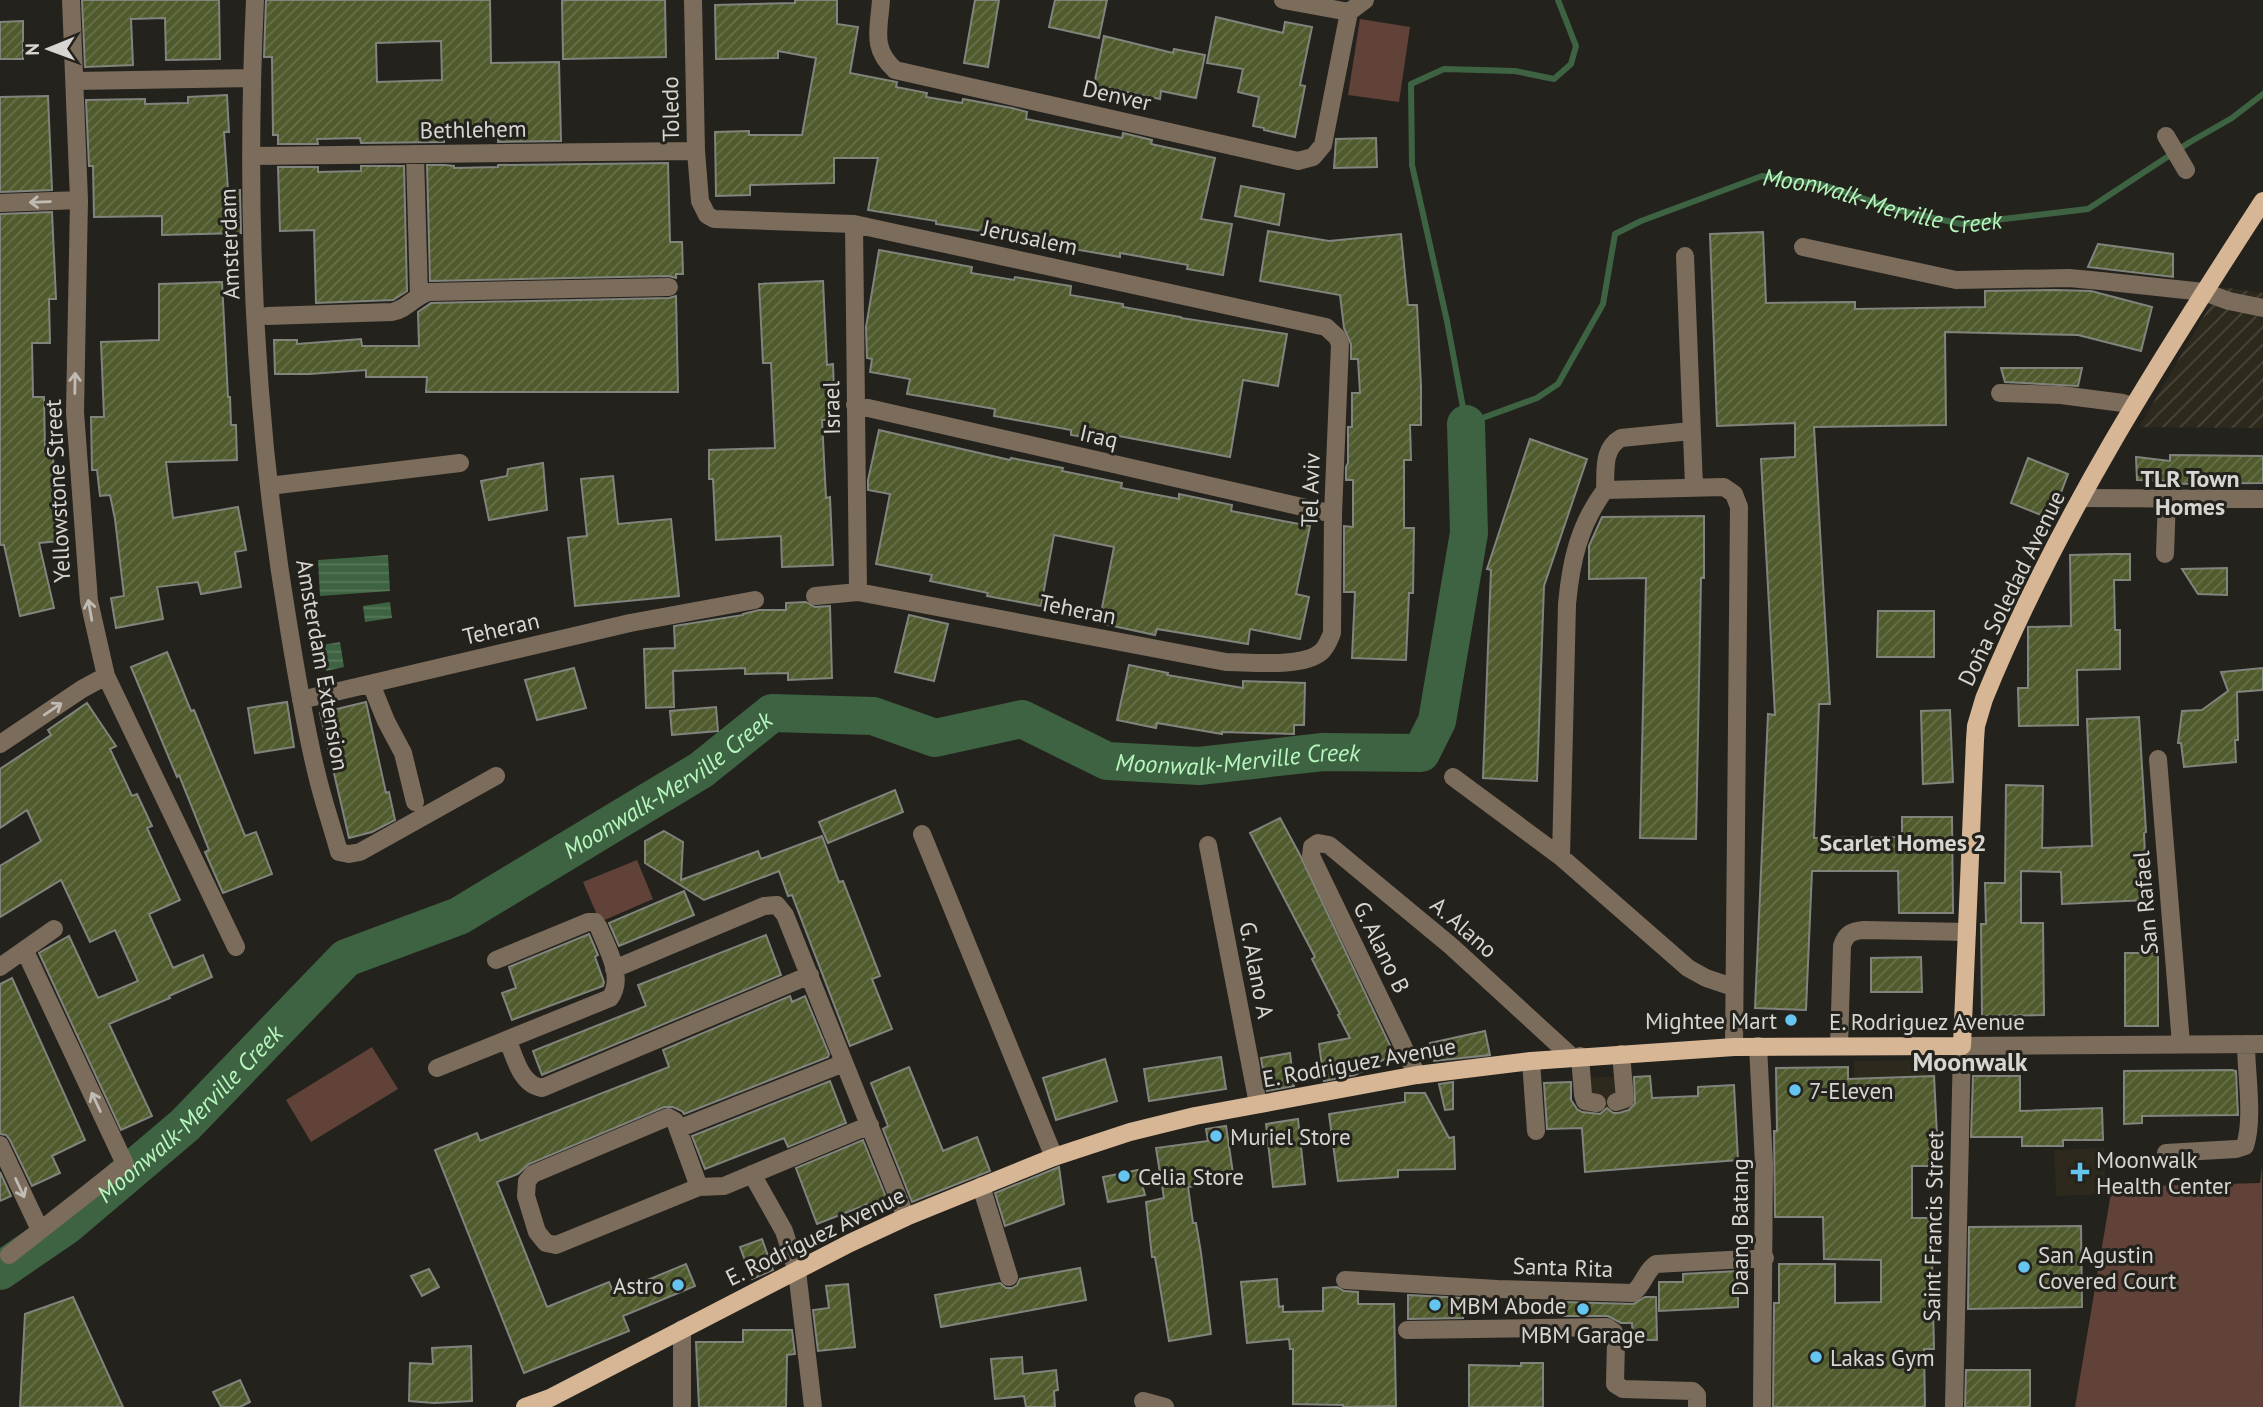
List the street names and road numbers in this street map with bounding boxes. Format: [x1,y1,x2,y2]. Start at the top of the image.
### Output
street label: Denver [1080,73,1154,117]
street label: Toledo [655,76,685,142]
street label: Bethlehem [419,114,527,144]
street label: Amsterdam [213,188,245,300]
street label: Jerusalem [979,213,1080,261]
street label: Israel [816,380,846,435]
street label: Yellowstone Street [38,398,76,583]
street label: Iraq [1077,418,1121,454]
street label: Tel Aviv [1294,452,1326,528]
street label: Doña Soledad Avenue [1951,486,2071,690]
street label: Amsterdam Extension [290,557,356,773]
street label: Teheran [1037,587,1119,631]
street label: Teheran [460,605,542,651]
street label: San Rafael [2126,849,2164,956]
street label: A. Alano [1425,890,1503,964]
street label: G. Alano B [1347,896,1417,998]
street label: G. Alano A [1233,919,1281,1021]
street label: E. Rodriguez Avenue [1829,1007,2025,1036]
street label: E. Rodriguez Avenue [1260,1031,1458,1093]
street label: Saint Francis Street [1917,1130,1949,1322]
street label: Daang Batang [1725,1158,1754,1296]
street label: E. Rodriguez Avenue [721,1180,909,1292]
street label: Santa Rita [1512,1251,1614,1283]

